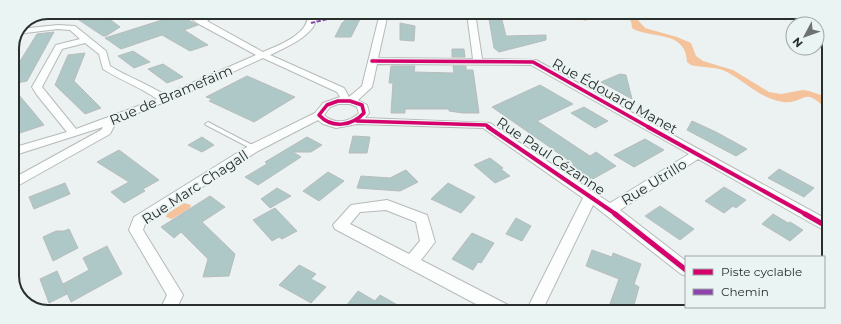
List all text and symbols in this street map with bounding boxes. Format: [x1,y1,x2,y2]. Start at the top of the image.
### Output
north arrow [785,16,825,56]
text: N [789,35,806,51]
street label: Rue Édouard Manet [549,54,681,138]
street label: Rue de Bramefaim [107,61,235,129]
street label: Rue Paul Cézanne [493,113,609,199]
street label: Rue Marc Chagall [138,146,252,228]
street label: Rue Utrillo [618,155,690,209]
legend [685,256,825,308]
text: Piste cyclable [721,264,802,279]
text: Chemin [721,284,769,299]

